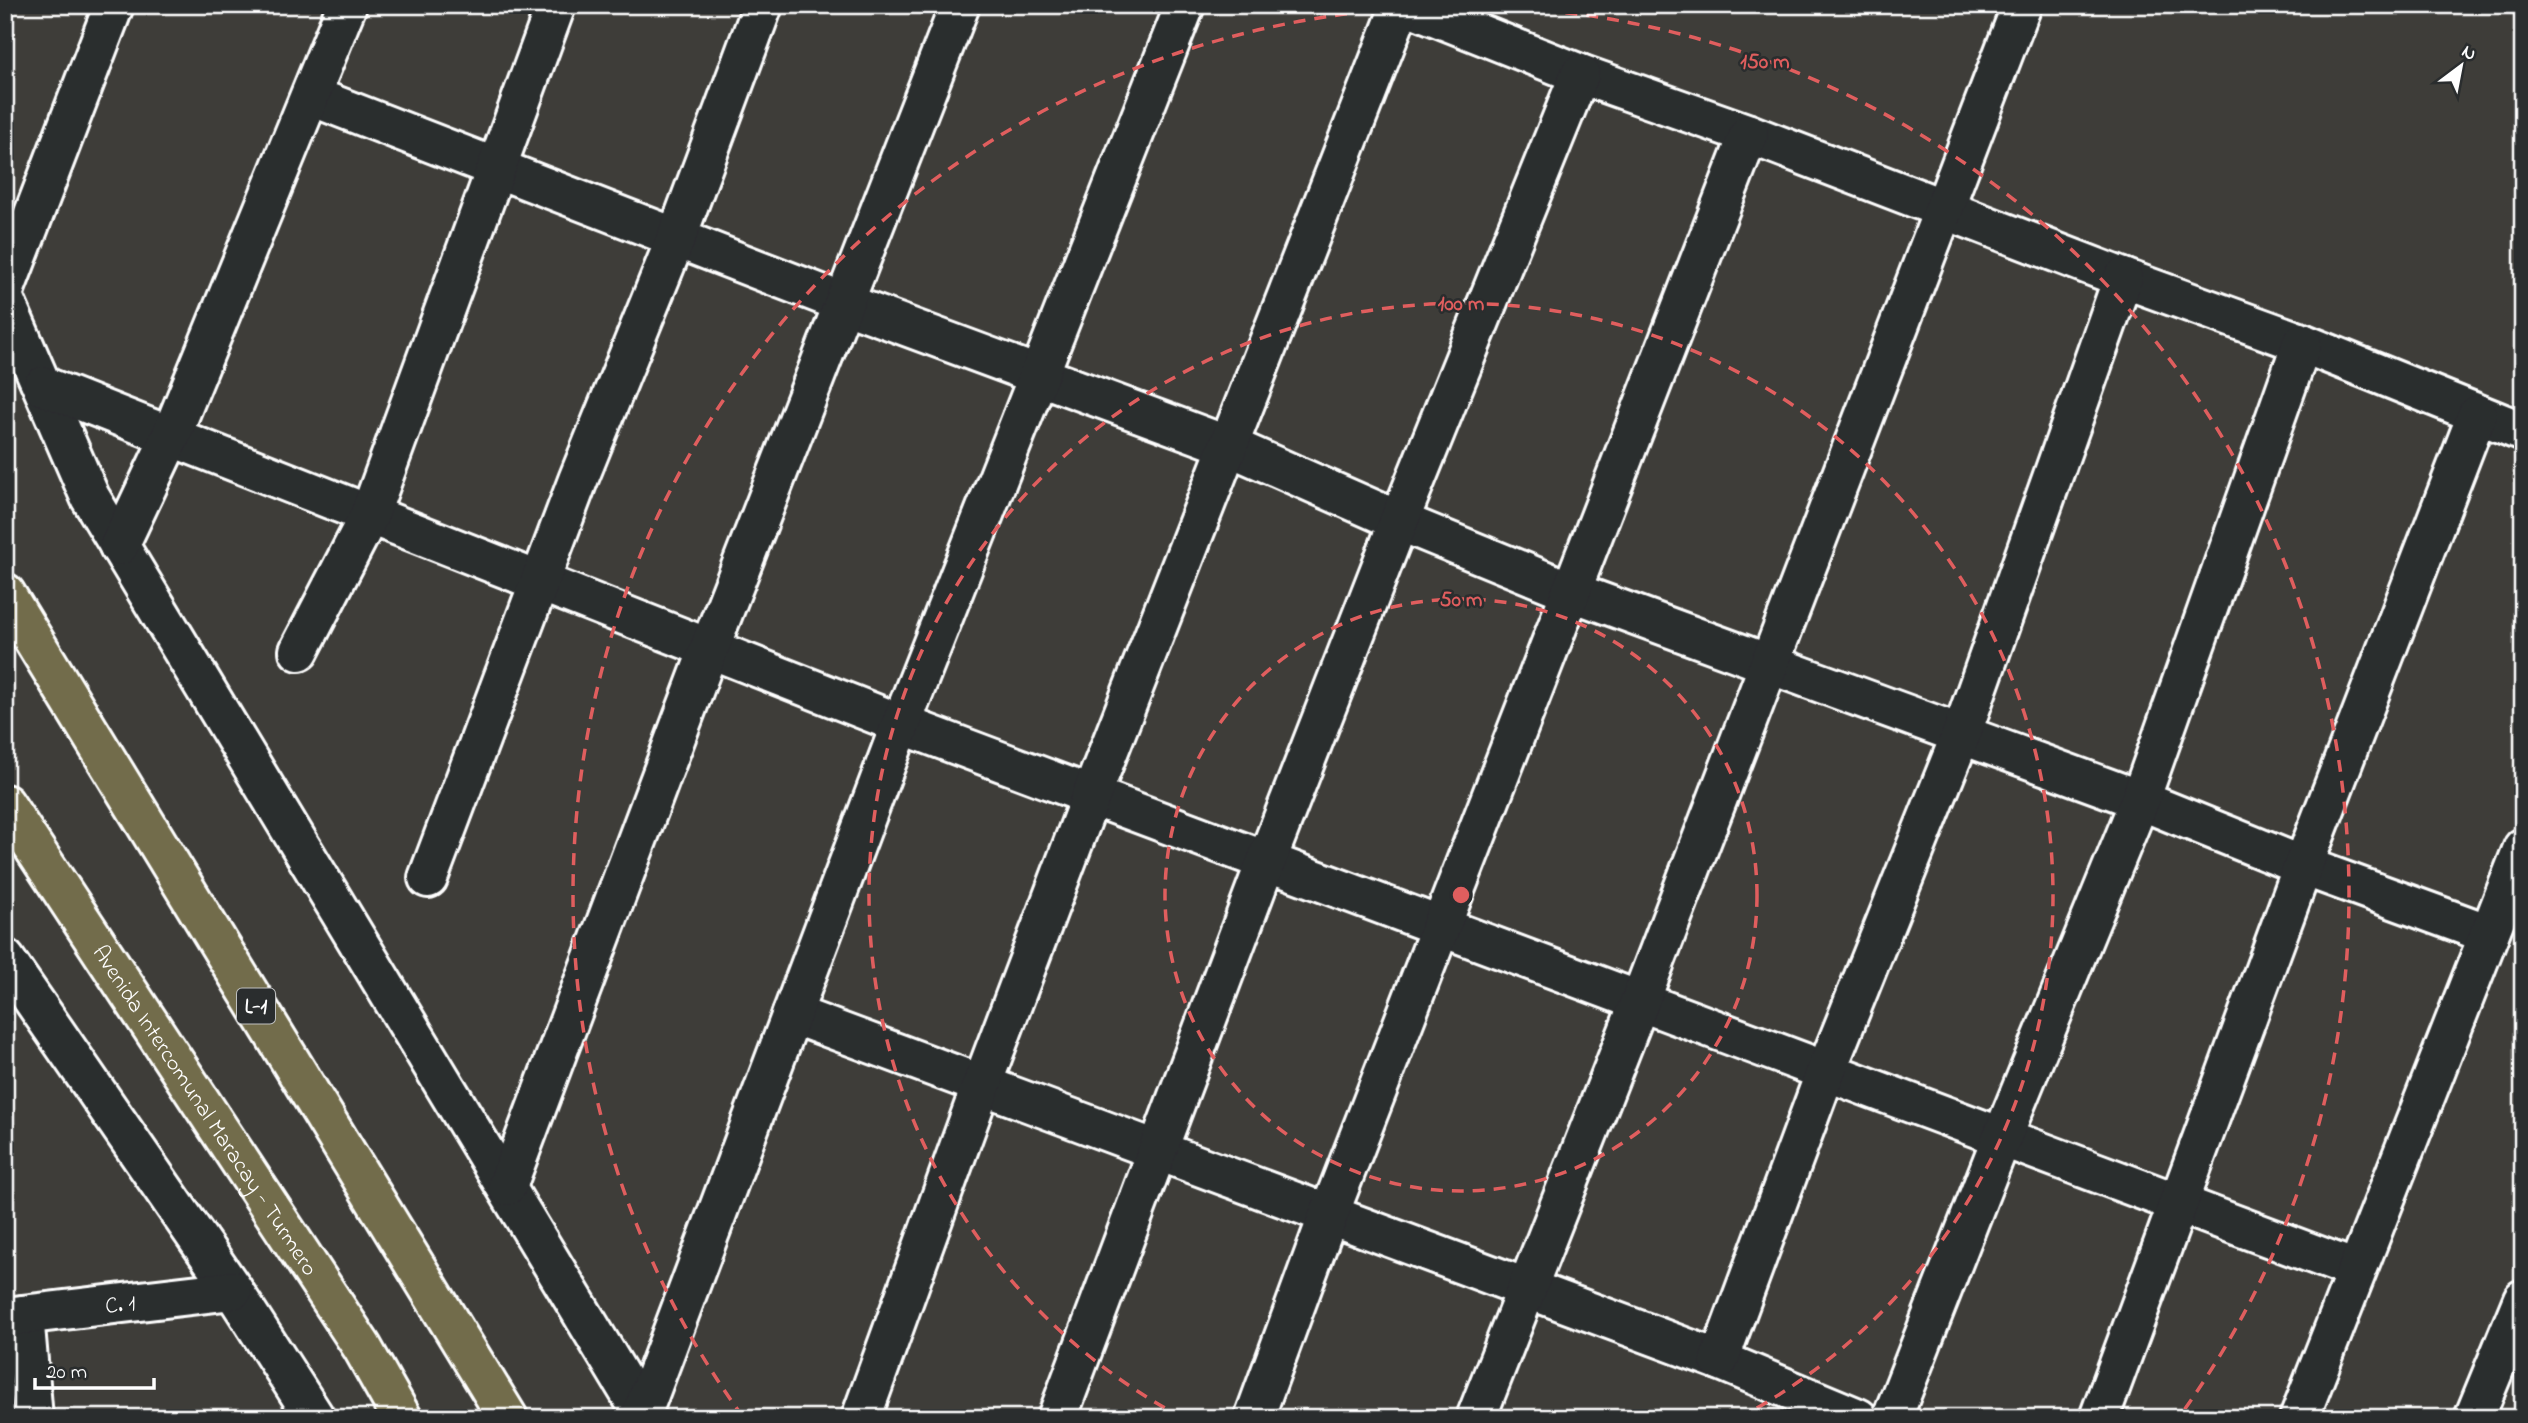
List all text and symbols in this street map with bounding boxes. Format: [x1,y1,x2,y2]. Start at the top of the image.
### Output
north arrow [2426,32,2496,102]
text: N [2456,39,2481,69]
text: 150 m [1740,48,1790,78]
text: 100 m [1438,290,1484,320]
text: 50 m [1440,586,1482,616]
centre of rings [1449,883,1473,907]
street label: Avenida Intercomunal Maracay - Turmero [83,939,325,1283]
road number: L-1 [237,988,275,1024]
street label: C. 1 [103,1288,138,1324]
scale bar [35,1346,154,1390]
text: 20 m [46,1358,87,1388]

